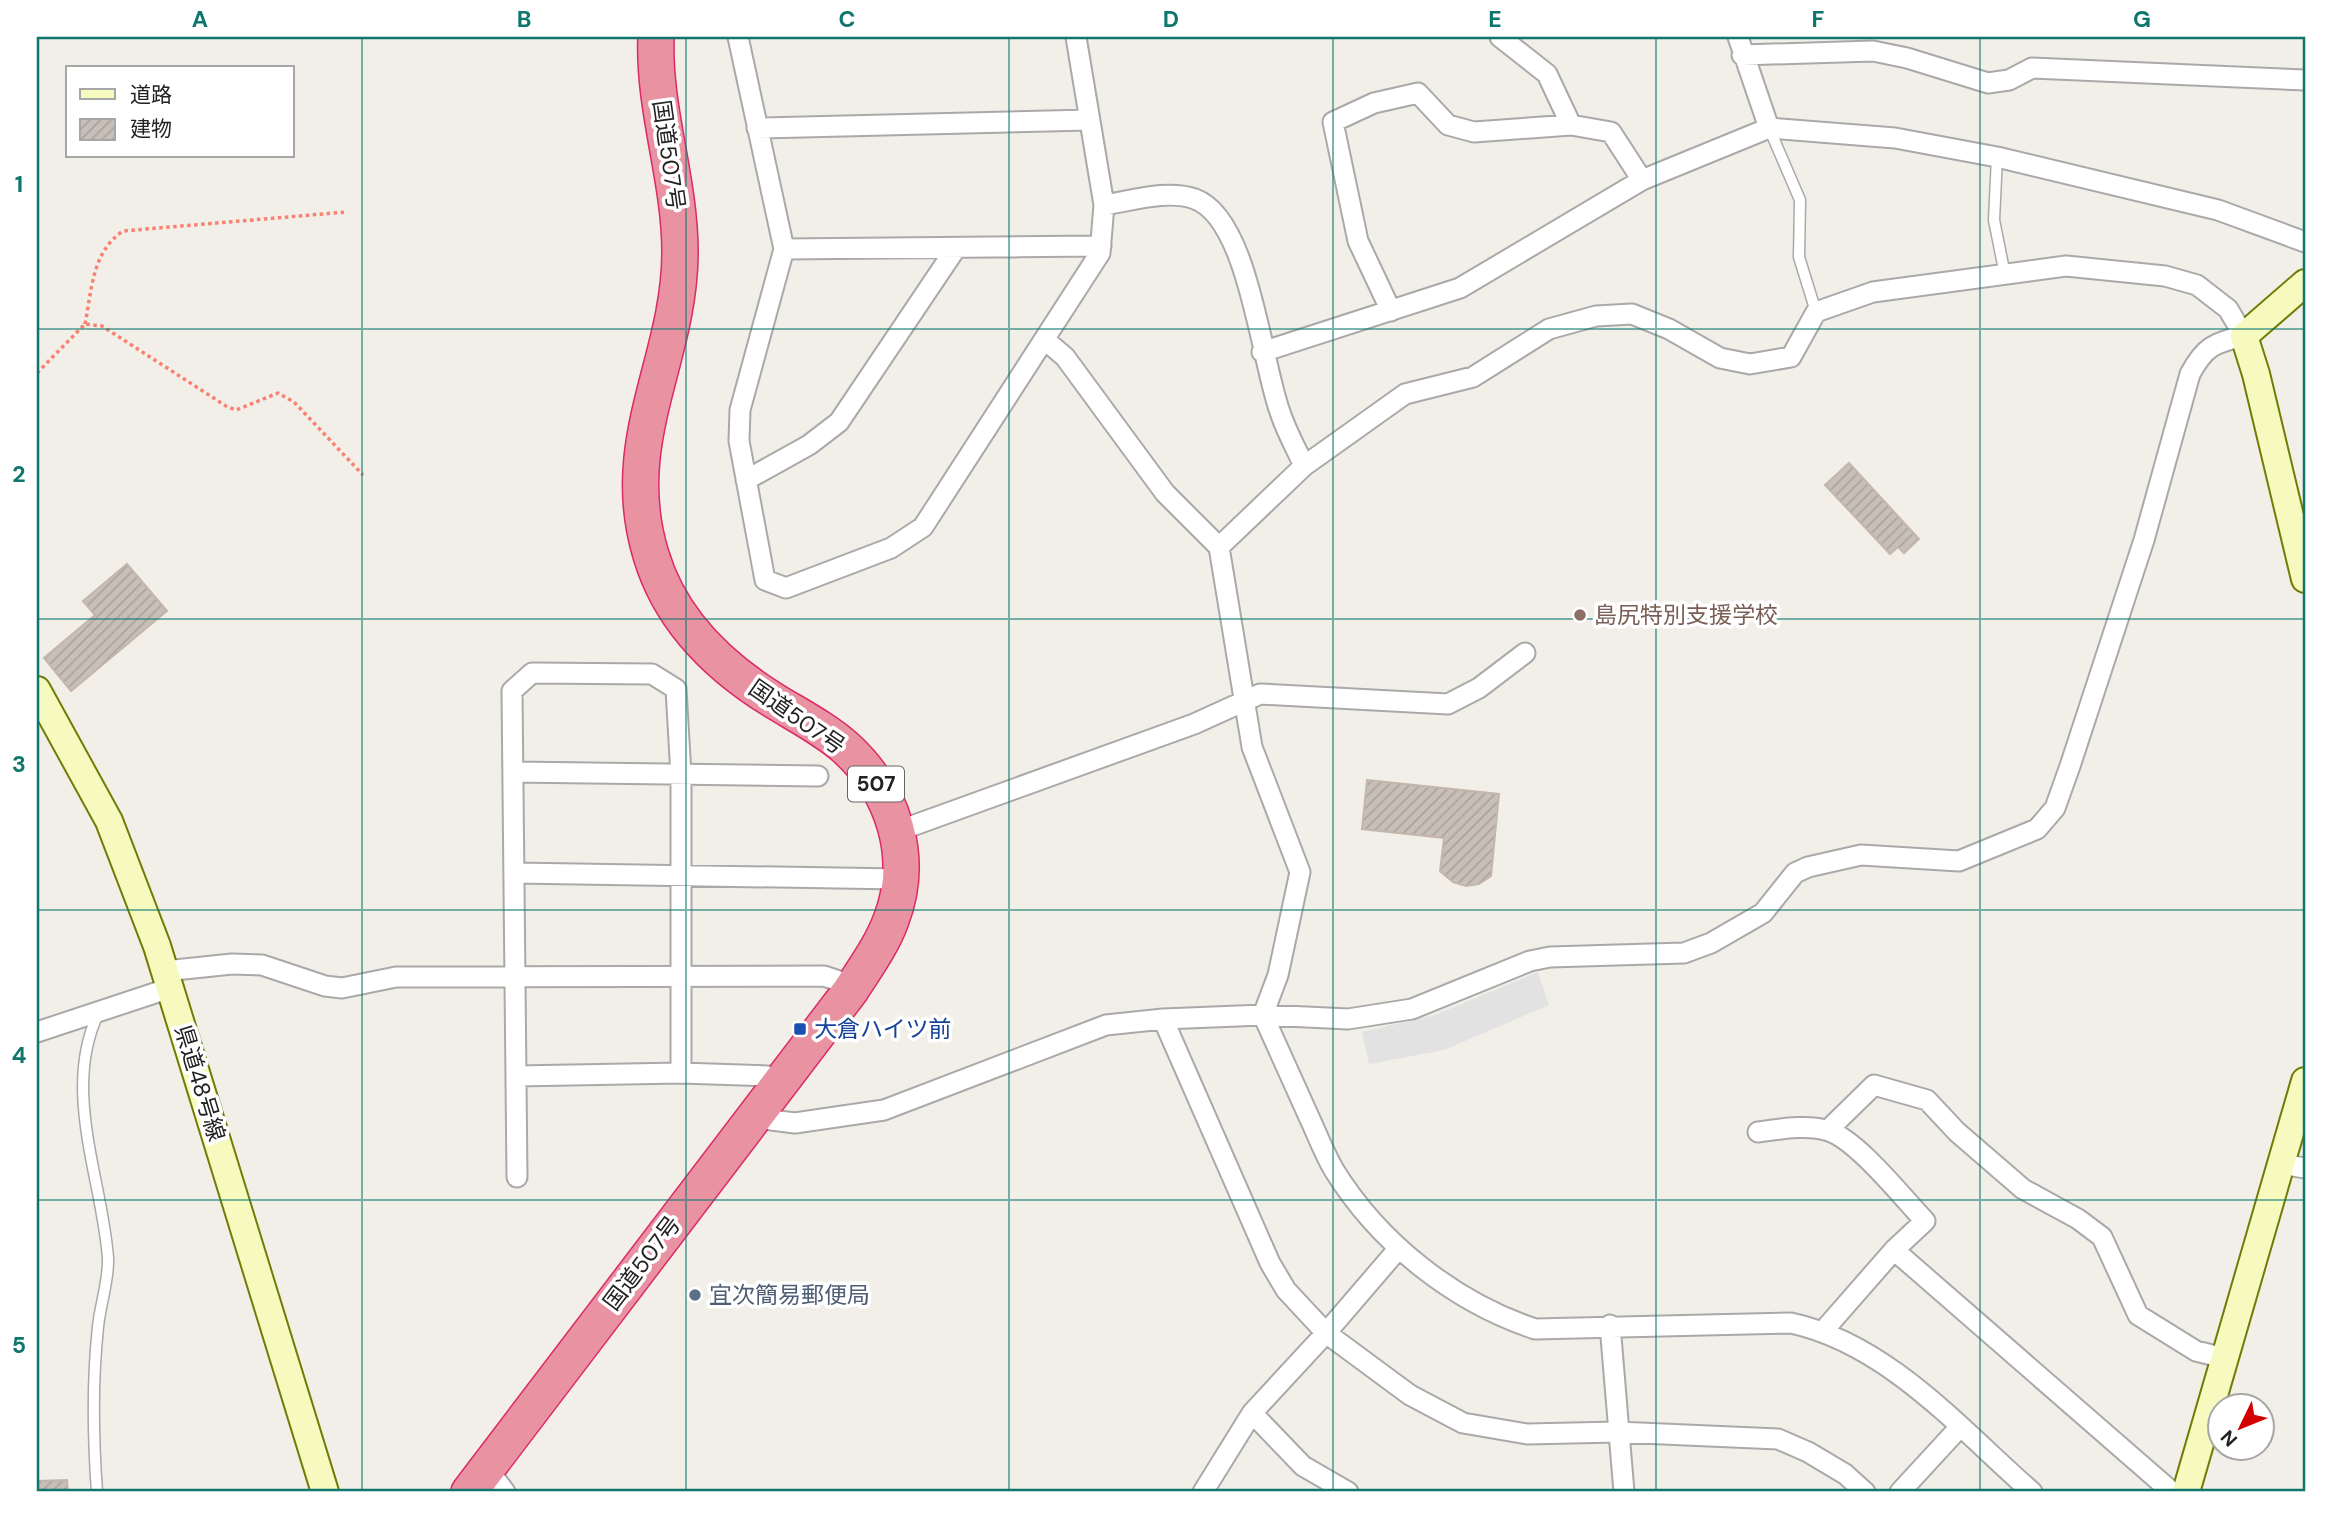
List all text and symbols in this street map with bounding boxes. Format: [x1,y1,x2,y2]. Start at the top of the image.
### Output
text: A [192,4,208,34]
text: B [517,4,531,34]
text: C [839,4,855,34]
text: D [1163,4,1179,34]
text: E [1488,4,1502,34]
text: F [1812,4,1825,34]
text: G [2133,4,2151,34]
legend [66,66,294,158]
text: 道路 [130,81,172,109]
street label: 国道507号 [646,98,692,212]
text: 建物 [130,115,172,143]
text: 1 [15,169,23,199]
text: 2 [12,459,26,489]
place label: 島尻特別支援学校 [1594,600,1778,630]
marker: 島尻特別支援学校 [1572,607,1588,623]
street label: 国道507号 [743,673,851,761]
text: 3 [12,749,26,779]
road number: 507 [848,766,904,802]
place label: 大倉ハイツ前 [814,1014,952,1044]
street label: 県道48号線 [168,1021,232,1145]
marker: 大倉ハイツ前 [792,1021,808,1037]
text: 4 [12,1040,27,1070]
street label: 国道507号 [597,1210,687,1316]
place label: 宜次簡易郵便局 [709,1280,870,1310]
marker: 宜次簡易郵便局 [687,1287,703,1303]
text: 5 [12,1330,26,1360]
north arrow [2206,1392,2276,1462]
text: N [2215,1425,2243,1452]

